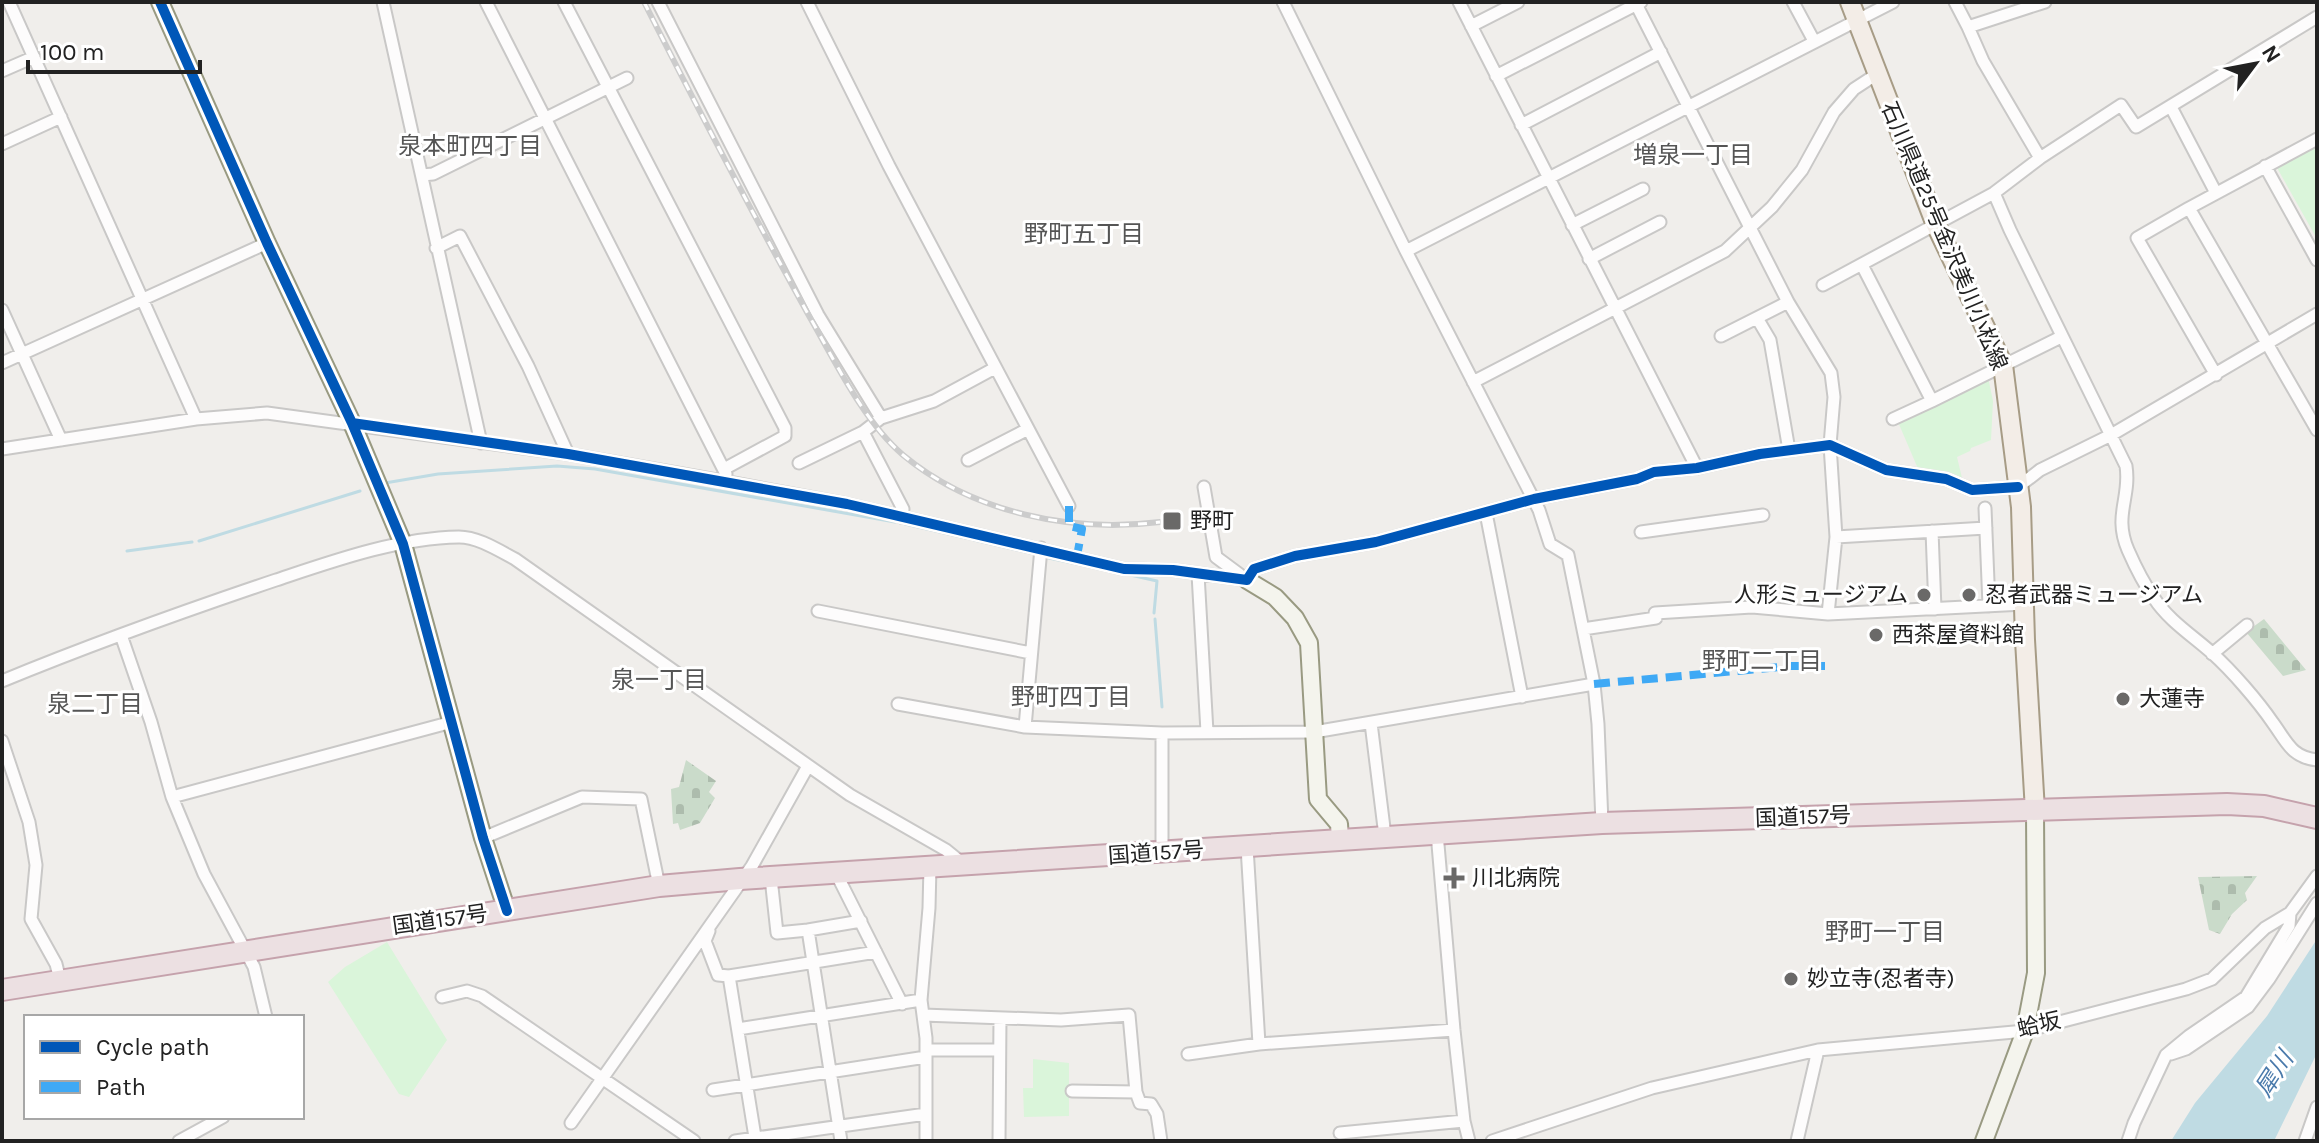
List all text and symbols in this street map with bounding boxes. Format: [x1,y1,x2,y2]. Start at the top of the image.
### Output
scale bar [28,24,200,74]
north arrow [2215,24,2295,104]
text: 100 m [40,38,105,66]
text: N [2256,40,2286,68]
street label: 石川県道25号金沢美川小松線 [1876,98,2012,374]
district label: 泉本町四丁目 [398,132,542,160]
district label: 増泉一丁目 [1633,141,1753,169]
district label: 野町五丁目 [1024,220,1144,248]
place label: 野町 [1190,508,1234,534]
marker: 野町 [1161,510,1183,532]
place label: 人形ミュージアム [1734,582,1908,608]
place label: 忍者武器ミュージアム [1985,582,2203,608]
marker: 人形ミュージアム [1915,586,1933,604]
marker: 忍者武器ミュージアム [1960,586,1978,604]
place label: 西茶屋資料館 [1892,622,2024,648]
marker: 西茶屋資料館 [1867,626,1885,644]
district label: 野町二丁目 [1702,647,1822,675]
district label: 泉一丁目 [611,666,707,694]
district label: 野町四丁目 [1011,683,1131,711]
place label: 大蓮寺 [2139,686,2205,712]
district label: 泉二丁目 [47,690,143,718]
marker: 大蓮寺 [2114,690,2132,708]
street label: 国道157号 [1755,802,1851,832]
street label: 国道157号 [1107,837,1205,869]
place label: 川北病院 [1472,865,1560,891]
marker: 川北病院 [1443,867,1465,889]
street label: 国道157号 [391,900,489,940]
district label: 野町一丁目 [1825,918,1945,946]
place label: 妙立寺(忍者寺) [1807,966,1955,992]
marker: 妙立寺(忍者寺) [1782,970,1800,988]
street label: 蛤坂 [2015,1007,2063,1043]
legend [24,1015,304,1119]
text: Cycle path [96,1033,210,1061]
water label: 犀川 [2249,1044,2300,1102]
text: Path [96,1073,146,1101]

